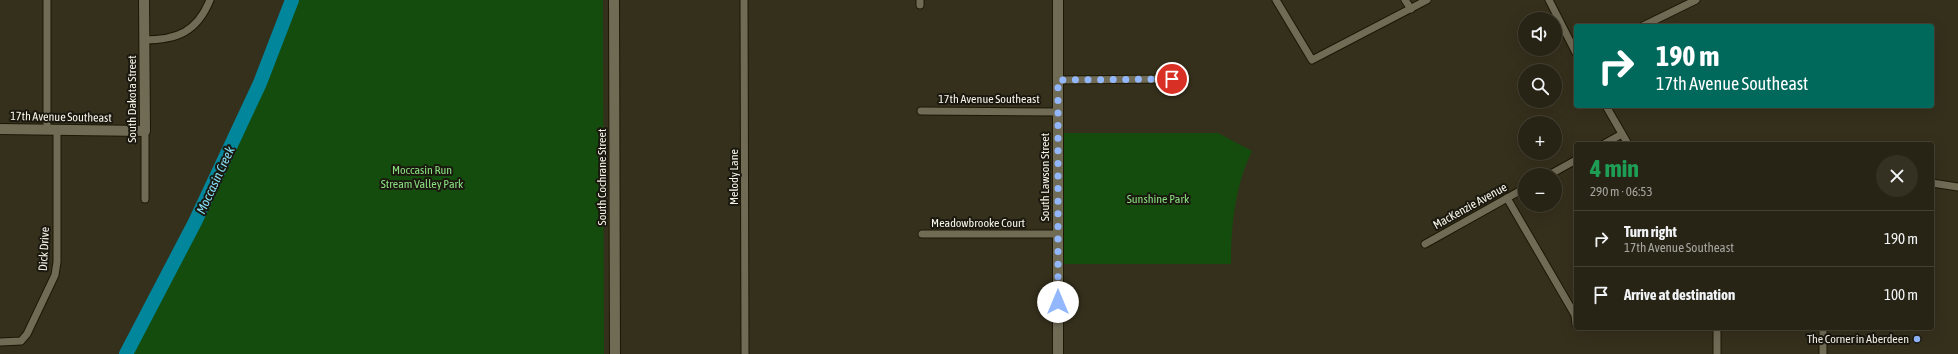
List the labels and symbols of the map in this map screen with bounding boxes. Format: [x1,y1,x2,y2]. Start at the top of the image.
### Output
street label: South Dakota Street [125,55,139,143]
pin [1155,62,1189,96]
street label: 17th Avenue Southeast [938,92,1040,106]
street label: 17th Avenue Southeast [10,109,112,125]
street label: South Cochrane Street [595,128,609,225]
street label: South Lawson Street [1038,132,1052,221]
water label: Moccasin Creek [193,144,238,216]
street label: Melody Lane [727,149,741,205]
park label: Moccasin Run Stream Valley Park [381,163,464,191]
street label: MacKenzie Avenue [1431,180,1509,232]
park label: Sunshine Park [1127,192,1190,206]
street label: Meadowbrooke Court [931,216,1025,230]
street label: Dick Drive [36,227,52,271]
position arrow [1037,281,1079,323]
place label: The Corner in Aberdeen [1807,332,1909,346]
marker: The Corner in Aberdeen [1912,334,1922,344]

